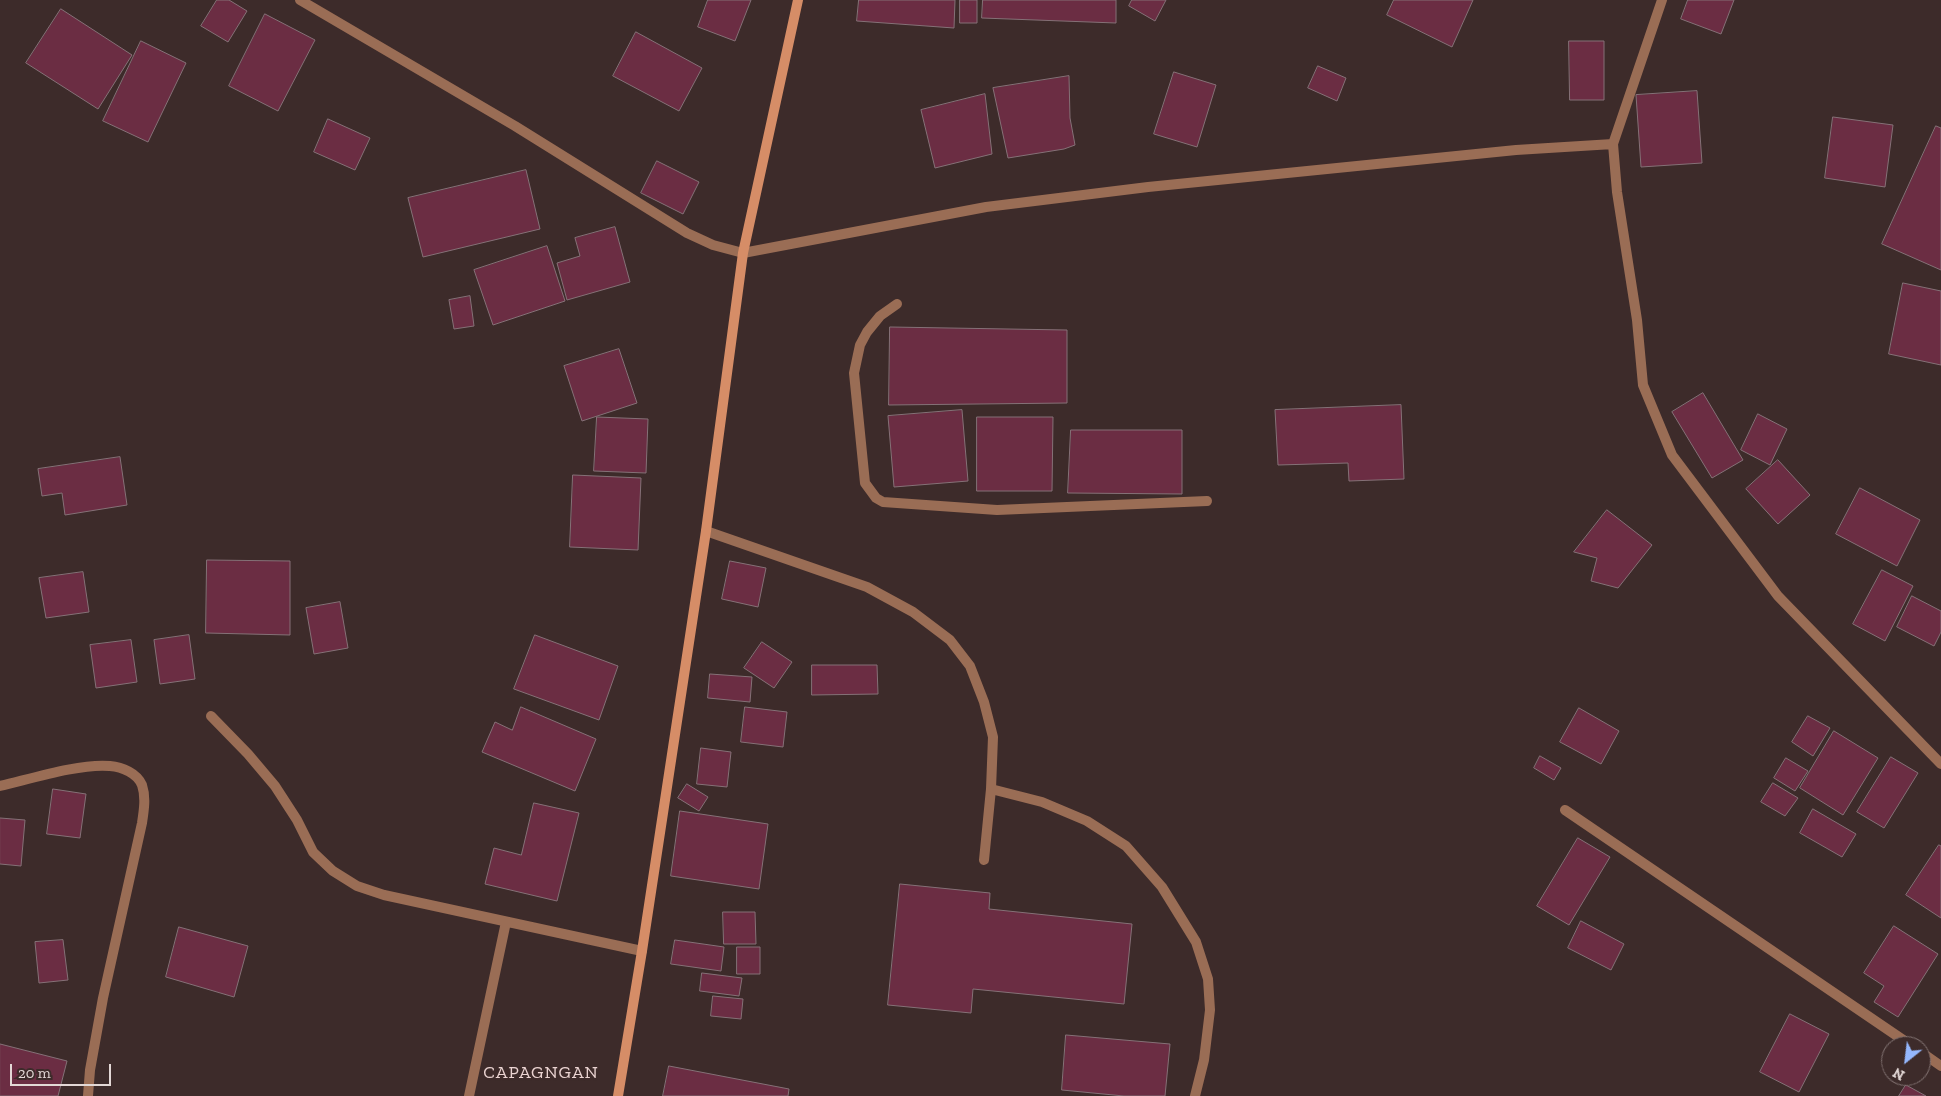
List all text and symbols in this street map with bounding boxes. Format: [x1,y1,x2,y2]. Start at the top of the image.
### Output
north arrow [1881,1036,1931,1086]
scale bar [12,1054,114,1086]
district label: CAPAGNGAN [482,1062,600,1084]
text: 20 m [18,1064,51,1082]
text: N [1890,1064,1908,1084]

